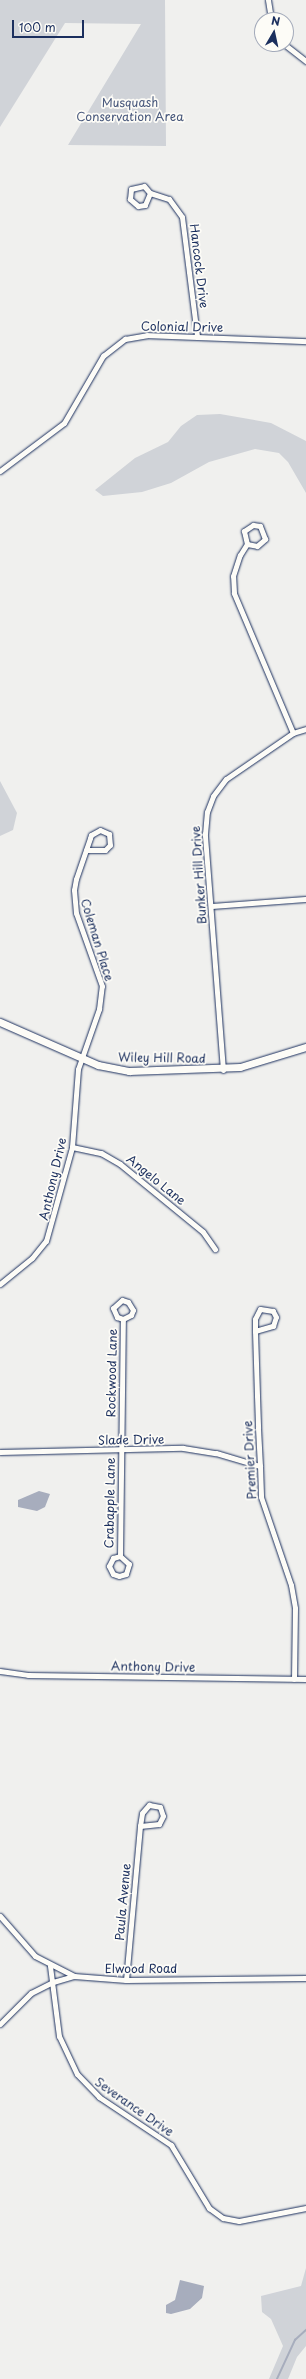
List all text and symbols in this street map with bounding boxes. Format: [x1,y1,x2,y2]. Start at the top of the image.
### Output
scale bar [14,12,86,38]
north arrow [254,12,294,52]
text: N [270,12,281,30]
text: 100 m [19,18,56,36]
park label: Musquash Conservation Area [76,96,184,124]
street label: Hancock Drive [187,223,211,309]
street label: Colonial Drive [141,319,223,335]
street label: Bunker Hill Drive [188,825,210,925]
street label: Coleman Place [78,897,116,983]
street label: Wiley Hill Road [118,1050,206,1066]
street label: Anthony Drive [36,1136,70,1222]
street label: Angelo Lane [124,1152,188,1208]
street label: Rockwood Lane [104,1328,120,1418]
street label: Premier Drive [241,1420,259,1500]
street label: Slade Drive [98,1432,164,1448]
street label: Crabapple Lane [102,1457,118,1549]
street label: Anthony Drive [111,1659,195,1675]
street label: Paula Avenue [112,1863,134,1941]
street label: Elwood Road [105,1962,177,1976]
street label: Severance Drive [92,2074,176,2140]

